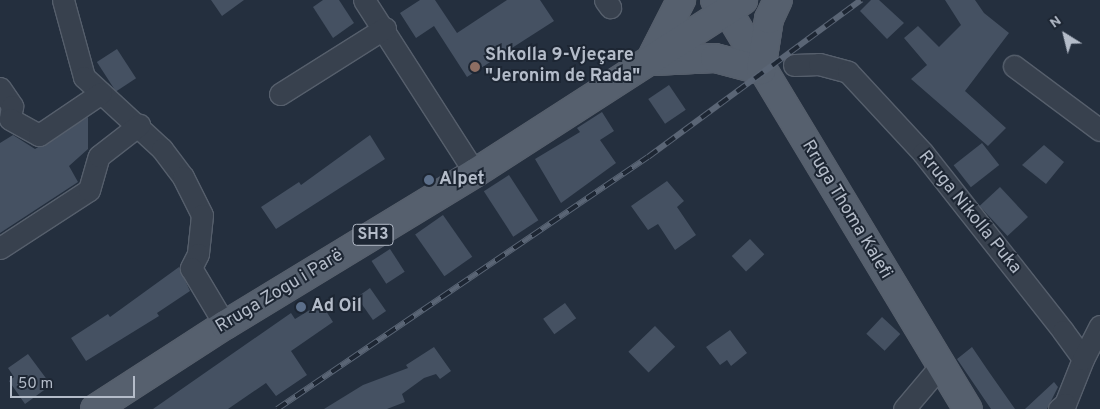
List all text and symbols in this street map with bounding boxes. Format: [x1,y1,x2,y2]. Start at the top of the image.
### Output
north arrow [1040,10,1090,60]
text: N [1047,13,1065,32]
place label: Shkolla 9-Vjeçare "Jeronim de Rada" [485,46,640,88]
marker: Shkolla 9-Vjeçare "Jeronim de Rada" [469,61,481,73]
street label: Rruga Thoma Kalefi [796,137,896,283]
street label: Rruga Nikolla Puka [913,147,1025,279]
place label: Alpet [439,169,485,191]
marker: Alpet [423,174,435,186]
road number: SH3 [352,222,394,248]
street label: Rruga Zogu i Parë [212,245,348,339]
place label: Ad Oil [311,296,362,318]
marker: Ad Oil [295,301,307,313]
scale bar [12,366,138,398]
text: 50 m [18,375,53,394]

